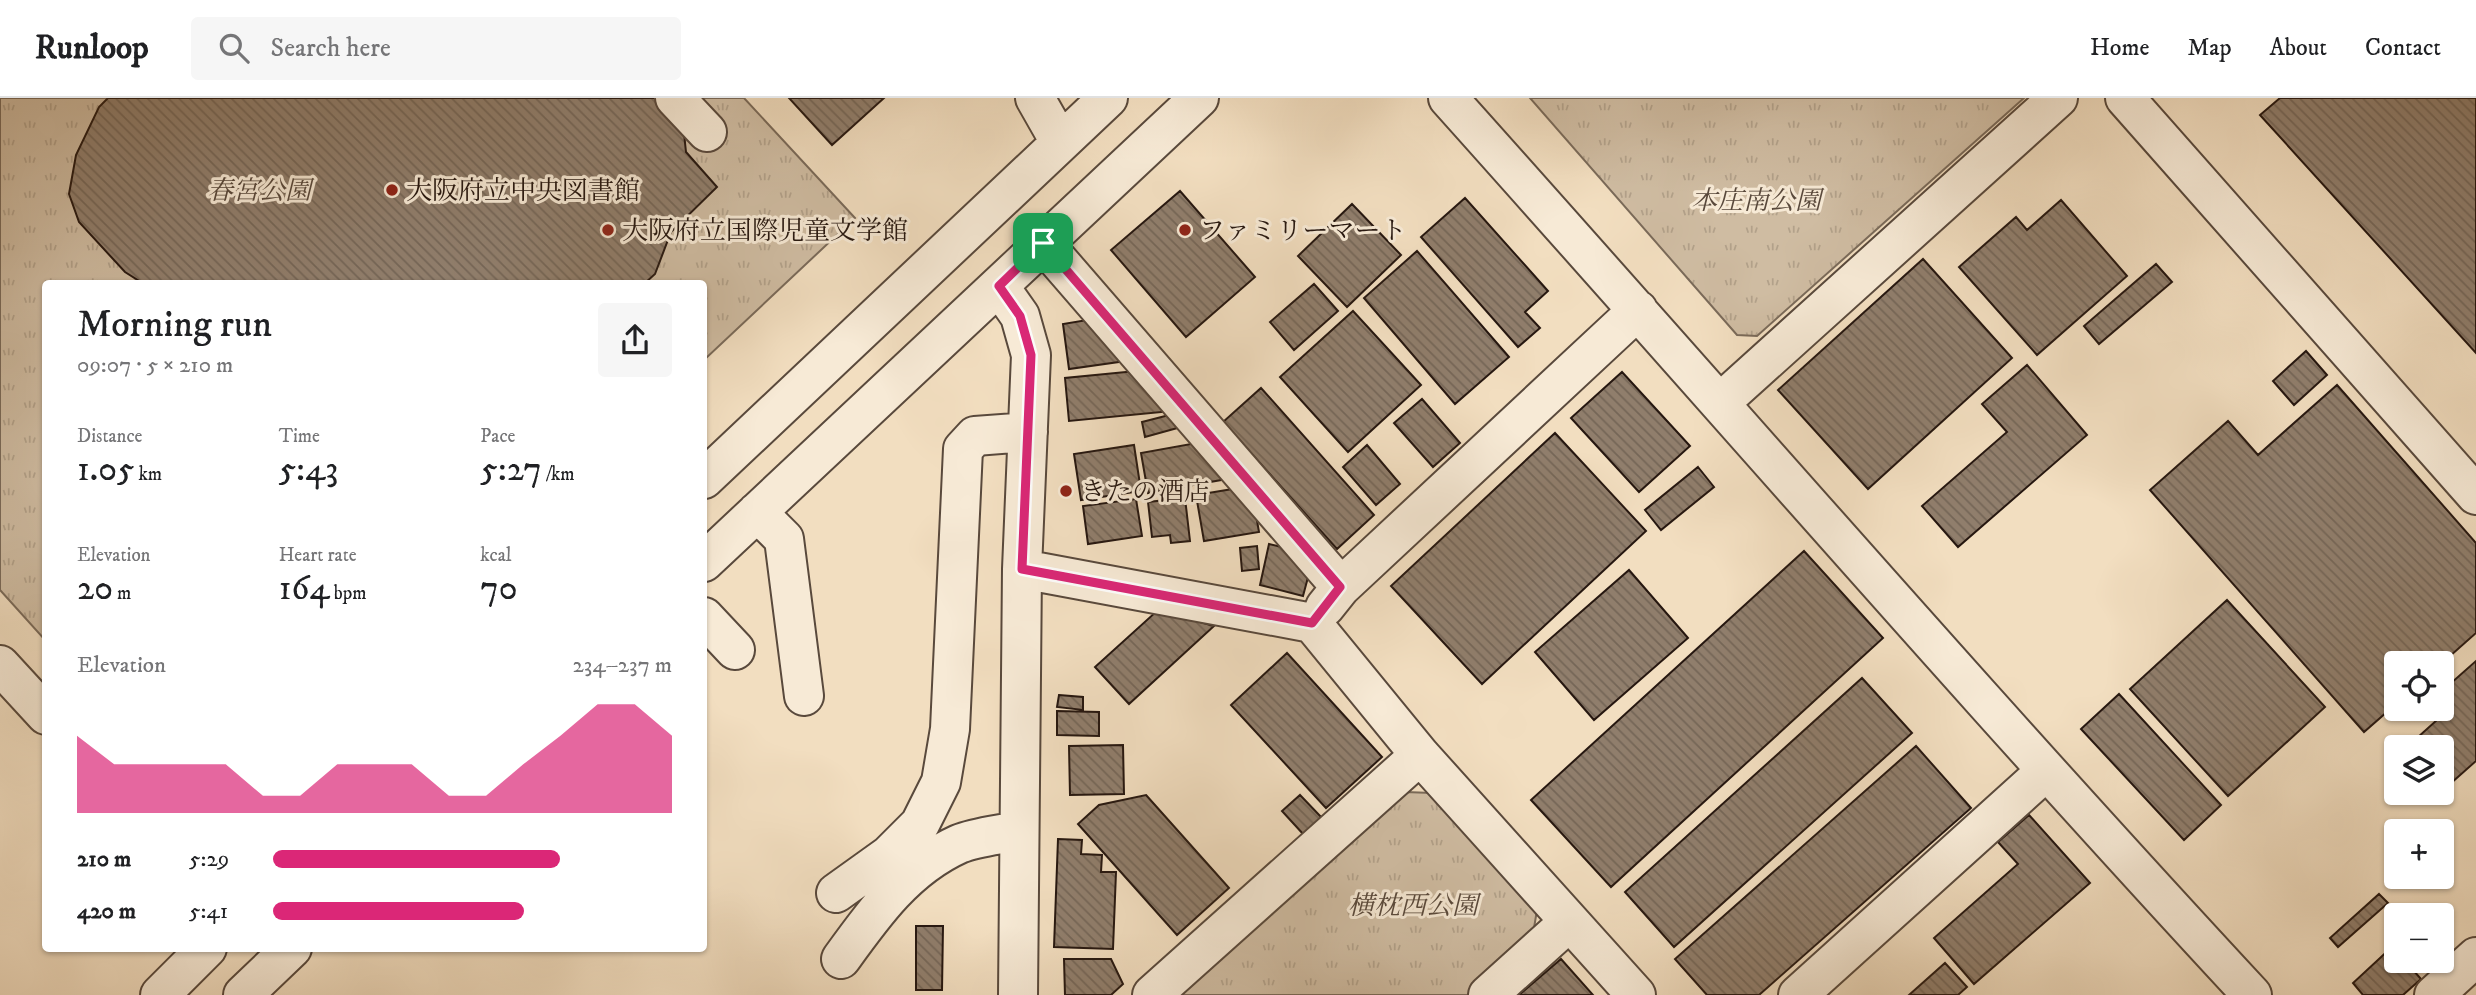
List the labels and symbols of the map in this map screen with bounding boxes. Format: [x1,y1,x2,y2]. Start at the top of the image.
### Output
park label: 春宮公園 [207,175,315,208]
place label: 大阪府立中央図書館 [406,175,640,208]
marker: 大阪府立中央図書館 [384,182,400,198]
park label: 本庄南公園 [1691,185,1825,218]
pin [1013,213,1073,273]
place label: 大阪府立国際児童文学館 [622,215,908,248]
place label: ファミリーマート [1199,215,1406,248]
marker: 大阪府立国際児童文学館 [600,222,616,238]
marker: ファミリーマート [1177,222,1193,238]
place label: きたの酒店 [1080,476,1210,509]
marker: きたの酒店 [1058,483,1074,499]
park label: 横枕西公園 [1348,890,1482,923]

